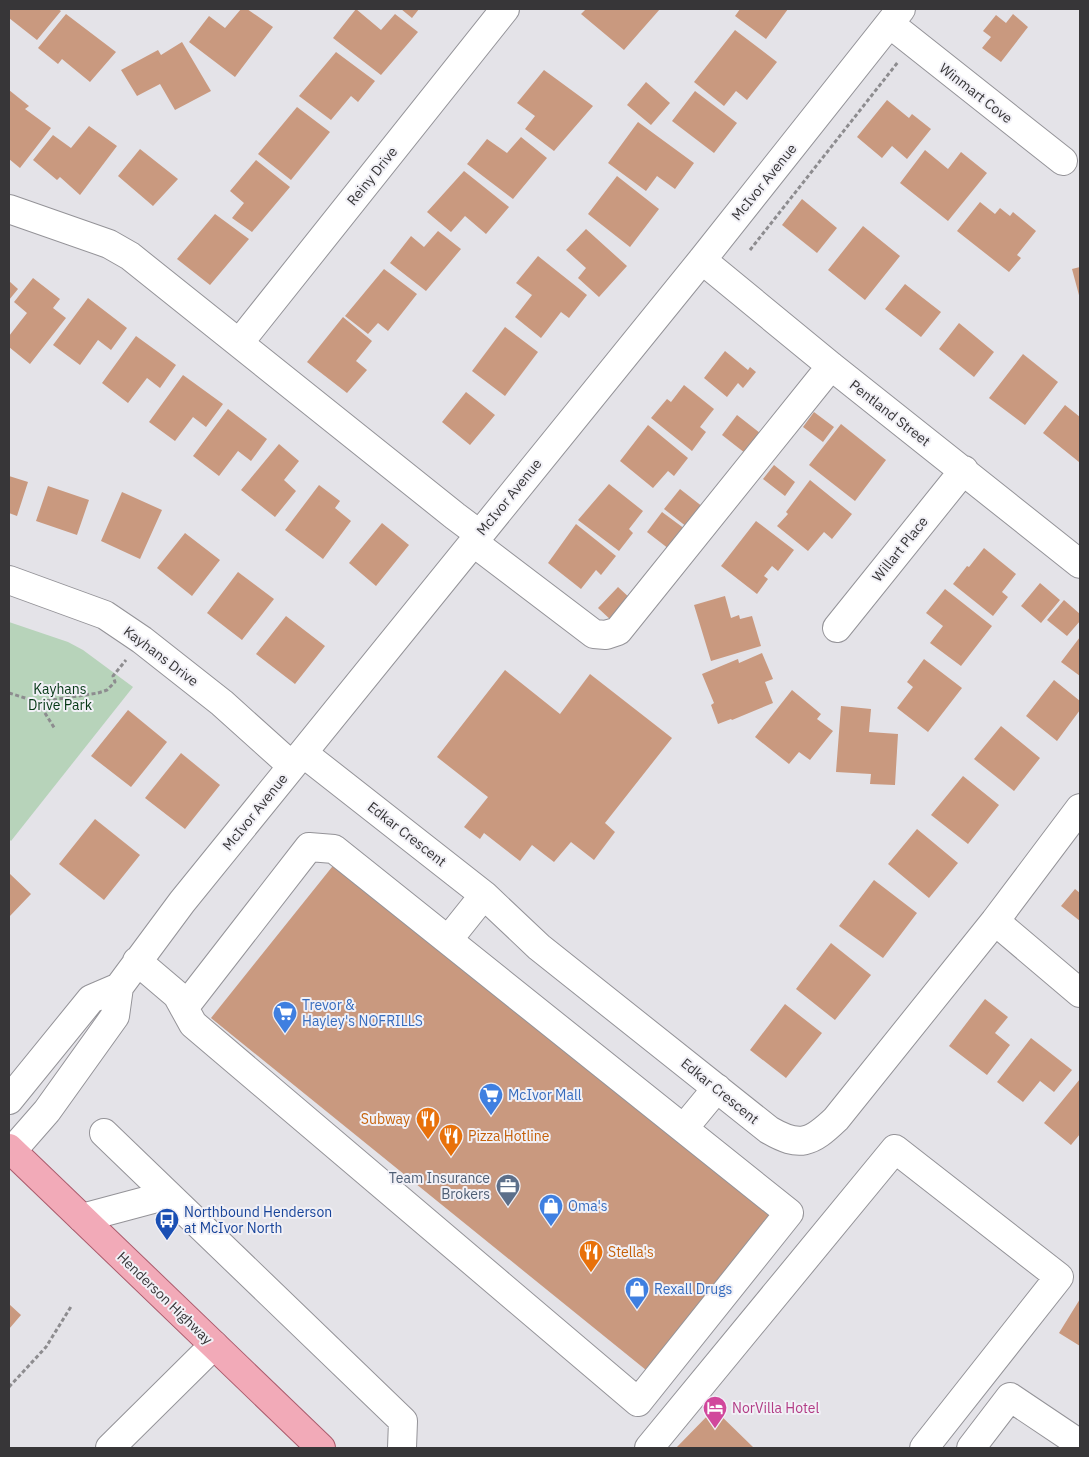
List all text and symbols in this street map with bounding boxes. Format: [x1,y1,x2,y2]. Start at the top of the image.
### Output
street label: Winmart Cove [936,59,1016,127]
street label: McIvor Avenue [727,140,801,224]
street label: Reiny Drive [343,143,401,209]
street label: Pentland Street [846,376,934,450]
street label: McIvor Avenue [472,455,546,539]
street label: Willart Place [868,512,932,585]
street label: Kayhans Drive [120,622,202,690]
park label: Kayhans Drive Park [28,680,93,714]
street label: McIvor Avenue [218,770,292,854]
street label: Edkar Crescent [364,798,450,870]
place label: Trevor & Hayley's NOFRILLS [302,996,423,1030]
supermarket icon: Trevor & Hayley's NOFRILLS [272,1000,298,1034]
street label: Edkar Crescent [677,1054,763,1128]
supermarket icon: McIvor Mall [478,1082,504,1116]
place label: McIvor Mall [508,1086,582,1104]
restaurant icon: Subway [415,1106,441,1140]
place label: Subway [361,1110,410,1128]
restaurant icon: Pizza Hotline [438,1123,464,1157]
place label: Pizza Hotline [468,1127,550,1145]
place label: Team Insurance Brokers [389,1169,490,1203]
office icon: Team Insurance Brokers [495,1173,521,1207]
shop icon: Oma's [538,1193,564,1227]
place label: Oma's [568,1197,608,1215]
place label: Northbound Henderson at McIvor North [184,1203,332,1237]
bus stop icon: Northbound Henderson at McIvor North [154,1207,180,1241]
restaurant icon: Stella's [578,1239,604,1273]
place label: Stella's [608,1243,654,1261]
street label: Henderson Highway [113,1248,217,1348]
shop icon: Rexall Drugs [624,1276,650,1310]
place label: Rexall Drugs [654,1280,733,1298]
hotel icon: NorVilla Hotel [702,1395,728,1429]
place label: NorVilla Hotel [732,1399,820,1417]

